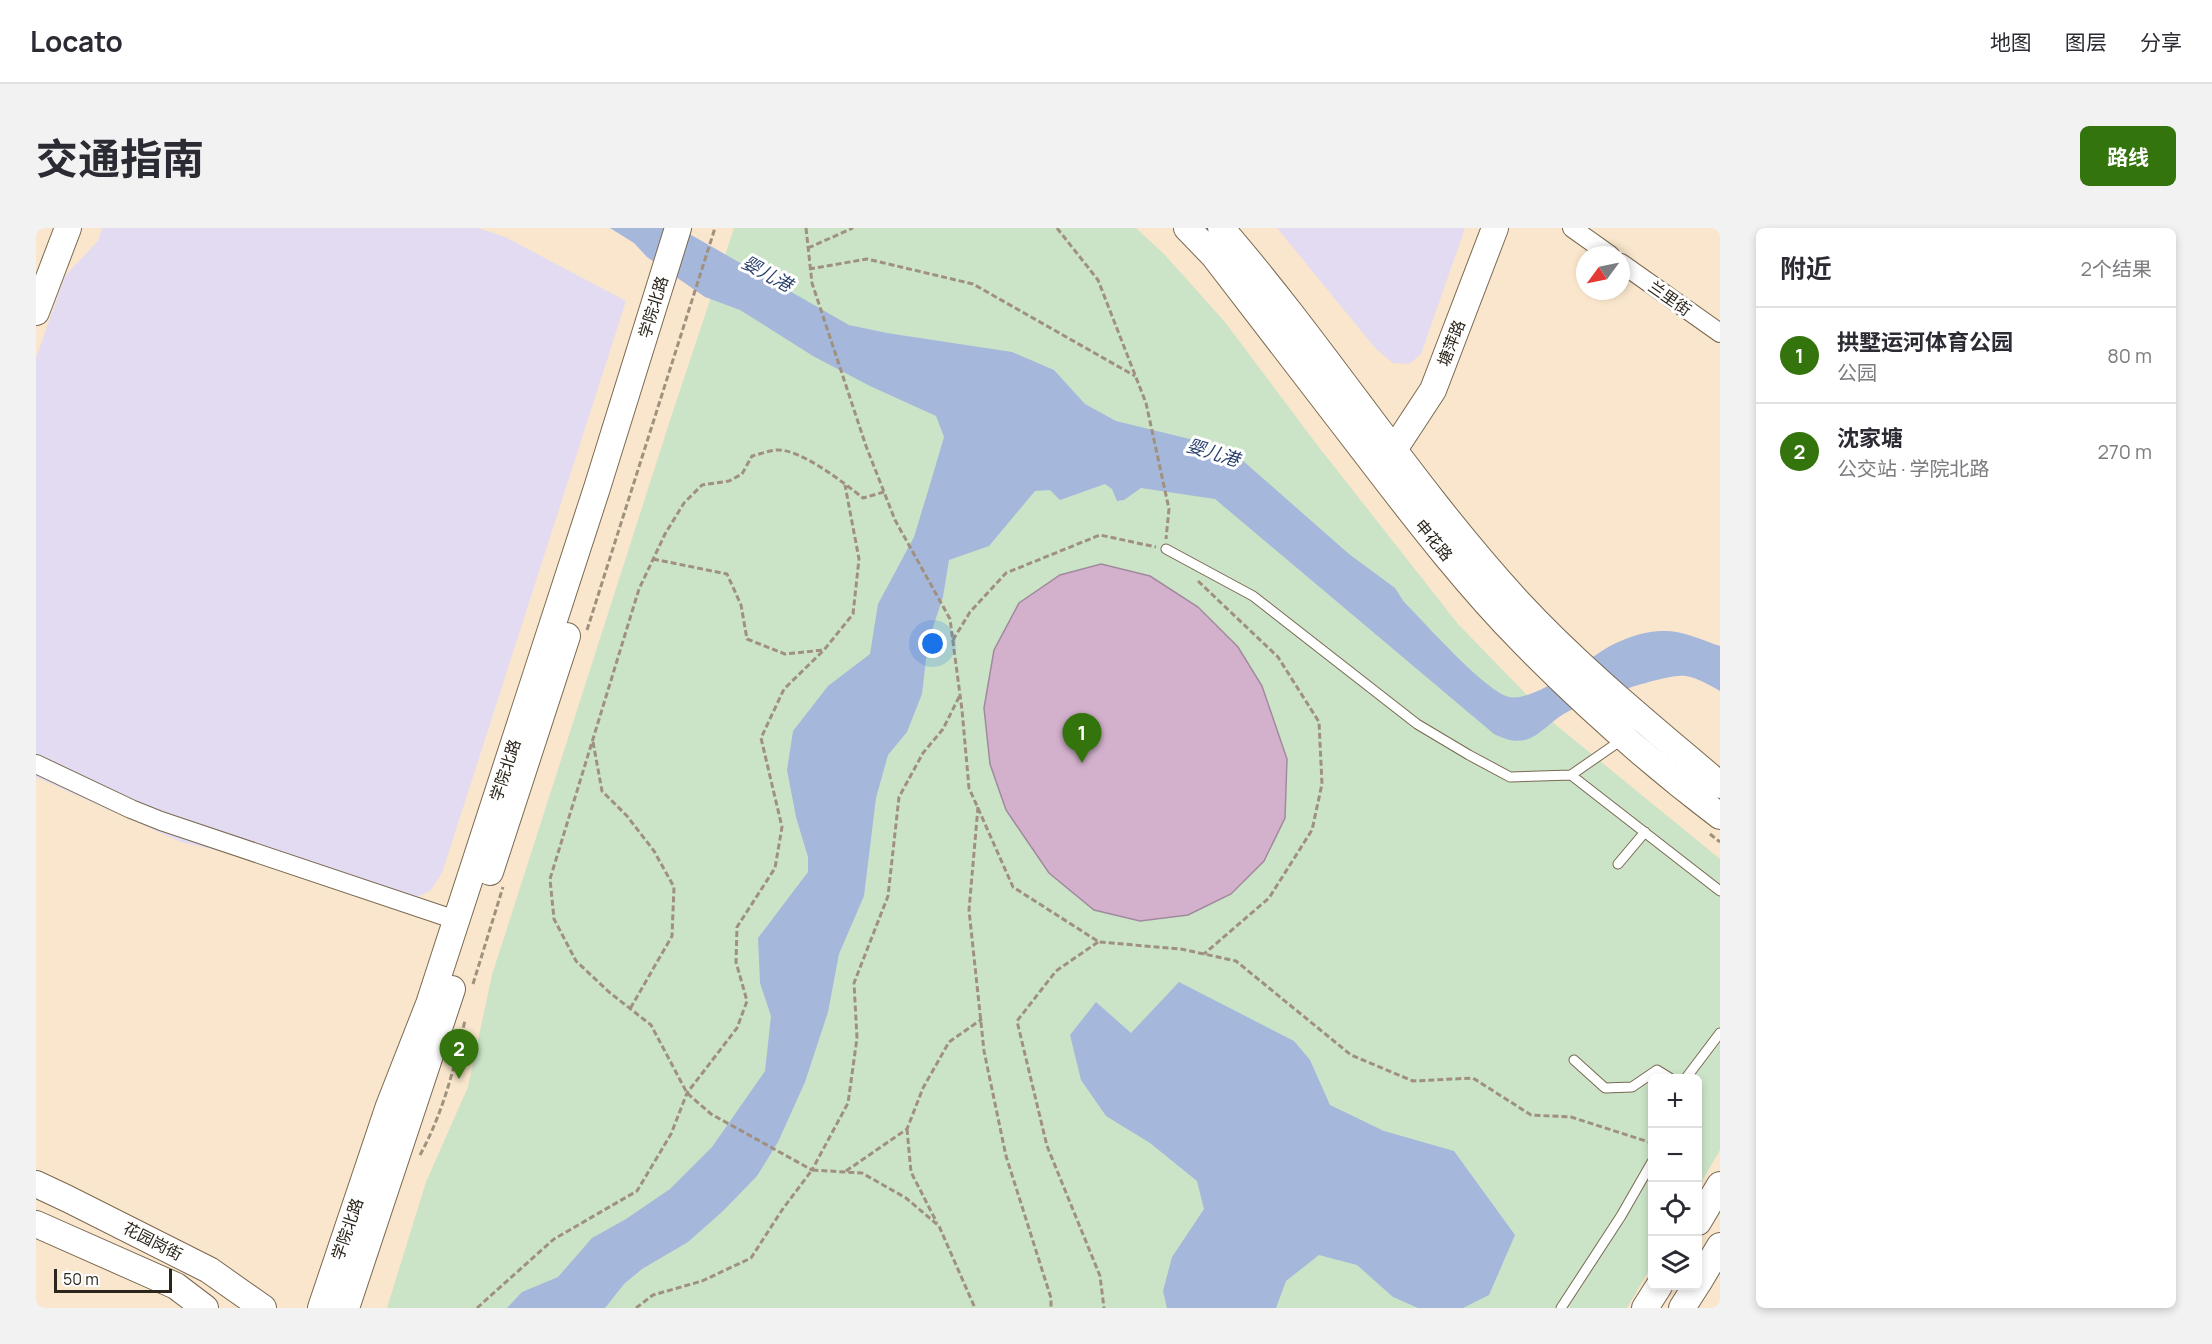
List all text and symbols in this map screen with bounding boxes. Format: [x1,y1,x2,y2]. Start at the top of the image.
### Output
text: Locato [30,22,123,60]
text: 地图 [1990,28,2032,56]
text: 图层 [2065,28,2107,56]
text: 分享 [2140,28,2182,56]
button: 路线 [2080,126,2176,186]
text: 交通指南 [36,129,204,187]
north arrow [1576,246,1630,300]
water label: 婴儿港 [738,250,800,298]
text: 附近 [1780,250,1832,286]
text: 2个结果 [2081,255,2152,282]
street label: 学院北路 [633,273,673,341]
street label: 兰里街 [1644,275,1696,321]
street label: 塘萍路 [1432,317,1470,369]
text: 拱墅运河体育公园 [1837,327,2013,357]
text: 1 [1795,342,1804,369]
text: 80 m [2107,342,2152,369]
text: 公园 [1837,359,1877,386]
text: 沈家塘 [1837,423,1903,453]
water label: 婴儿港 [1184,433,1245,472]
text: 2 [1794,438,1805,465]
text: 270 m [2097,438,2152,465]
text: 公交站 · 学院北路 [1837,455,1990,482]
street label: 申花路 [1410,515,1458,565]
your location [918,629,947,658]
pin: 1 [1062,714,1102,763]
street label: 学院北路 [485,736,525,804]
pin: 2 [440,1030,478,1079]
map controls [1648,1074,1702,1290]
button: + [1648,1074,1702,1128]
button: − [1648,1128,1702,1182]
button: locate [1648,1182,1702,1236]
street label: 学院北路 [326,1195,368,1263]
street label: 花园岗街 [119,1217,187,1265]
button: layers [1648,1236,1702,1290]
scale bar [54,1266,172,1294]
text: 50 m [63,1268,99,1290]

